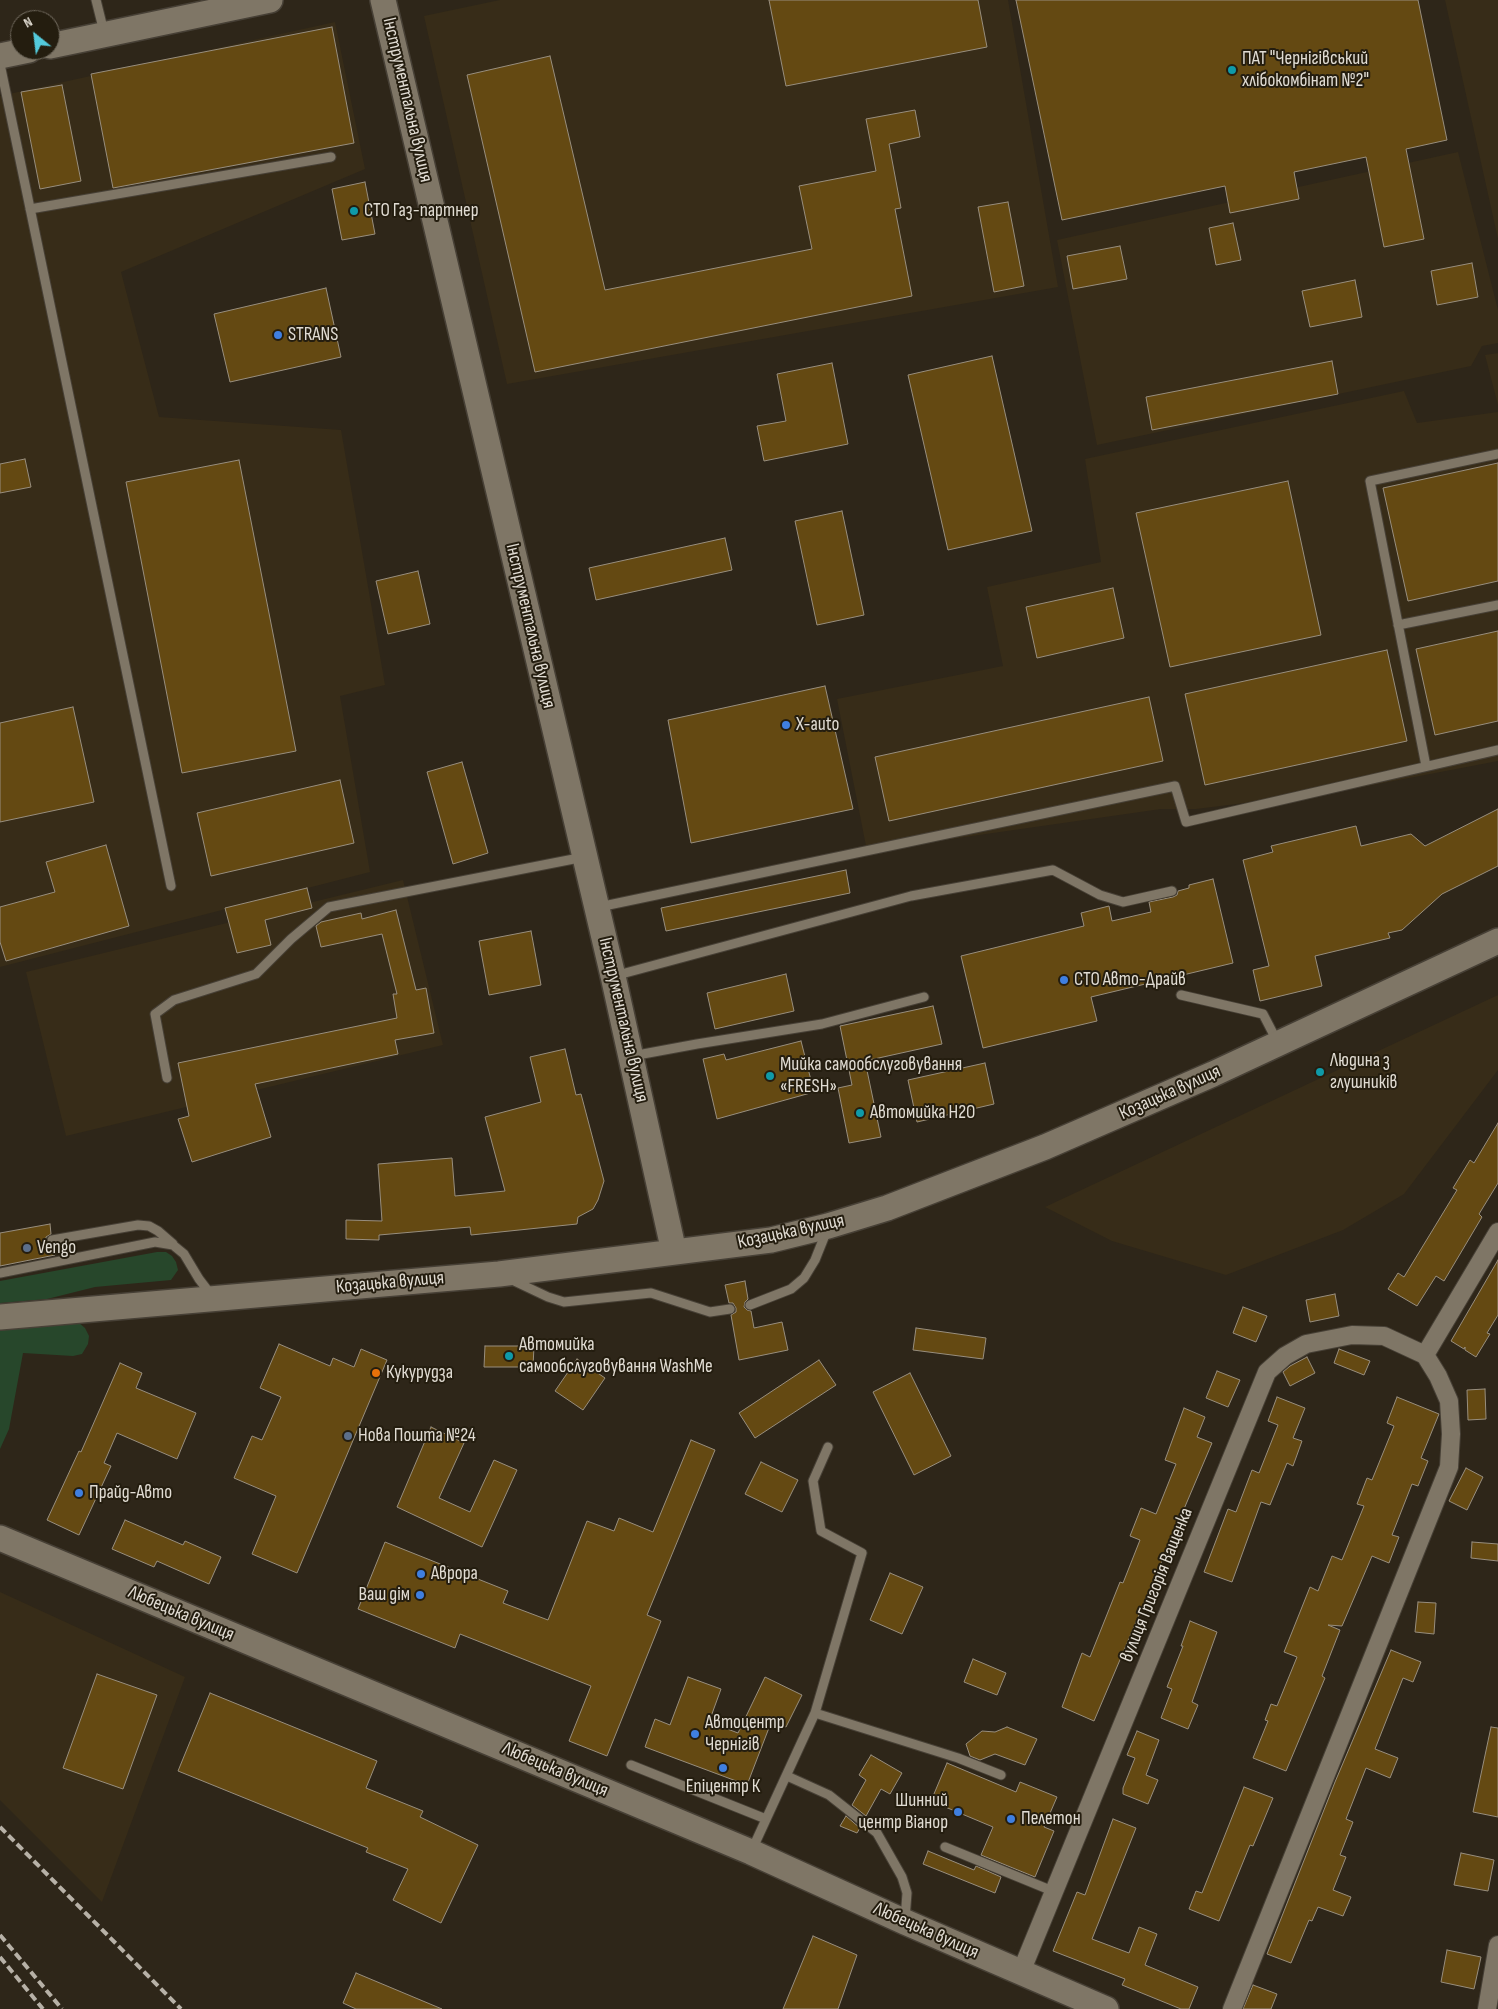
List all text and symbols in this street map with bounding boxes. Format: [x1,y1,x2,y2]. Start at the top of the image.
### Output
north arrow [10,10,60,60]
text: N [21,13,35,32]
street label: Інструментальна вулиця [377,15,437,185]
place label: ПАТ "Чернігівський хлібокомбінат №2" [1242,48,1369,92]
marker: ПАТ "Чернігівський хлібокомбінат №2" [1226,64,1238,76]
place label: СТО Газ-партнер [364,200,479,222]
marker: СТО Газ-партнер [348,205,360,217]
place label: STRANS [288,324,338,346]
marker: STRANS [272,329,284,341]
street label: Інструментальна вулиця [500,541,560,711]
place label: X-auto [796,714,839,736]
marker: X-auto [780,719,792,731]
street label: Інструментальна вулиця [593,935,653,1105]
place label: СТО Авто-Драйв [1074,969,1186,991]
marker: СТО Авто-Драйв [1058,974,1070,986]
place label: Людина з глушників [1330,1050,1397,1094]
place label: Мийка самообслуговування «FRESH» [780,1054,962,1098]
street label: Козацька вулиця [1116,1061,1224,1125]
marker: Людина з глушників [1314,1066,1326,1078]
marker: Мийка самообслуговування «FRESH» [764,1070,776,1082]
place label: Автомийка H2O [870,1102,975,1124]
marker: Автомийка H2O [854,1107,866,1119]
street label: Козацька вулиця [736,1210,846,1254]
place label: Vengo [37,1237,76,1259]
marker: Vengo [21,1242,33,1254]
street label: Козацька вулиця [335,1267,445,1299]
place label: Автомийка самообслуговування WashMe [519,1334,713,1378]
marker: Автомийка самообслуговування WashMe [503,1350,515,1362]
place label: Кукурудза [386,1362,453,1384]
marker: Кукурудза [370,1367,382,1379]
place label: Нова Пошта №24 [358,1425,476,1447]
marker: Нова Пошта №24 [342,1430,354,1442]
place label: Прайд-Авто [89,1482,172,1504]
marker: Прайд-Авто [73,1487,85,1499]
street label: вулиця Григорія Ващенка [1116,1505,1198,1665]
place label: Аврора [431,1563,478,1585]
marker: Аврора [415,1568,427,1580]
street label: Любецька вулиця [125,1582,237,1646]
place label: Ваш дім [358,1584,410,1606]
marker: Ваш дім [414,1589,426,1601]
place label: Автоцентр Чернігів [705,1712,785,1756]
marker: Автоцентр Чернігів [689,1728,701,1740]
street label: Любецька вулиця [499,1738,611,1802]
marker: Епіцентр К [717,1762,729,1774]
place label: Епіцентр К [686,1776,760,1798]
place label: Шинний центр Віанор [858,1790,948,1834]
marker: Шинний центр Віанор [952,1806,964,1818]
place label: Пелетон [1021,1808,1081,1830]
marker: Пелетон [1005,1813,1017,1825]
street label: Любецька вулиця [870,1898,982,1964]

